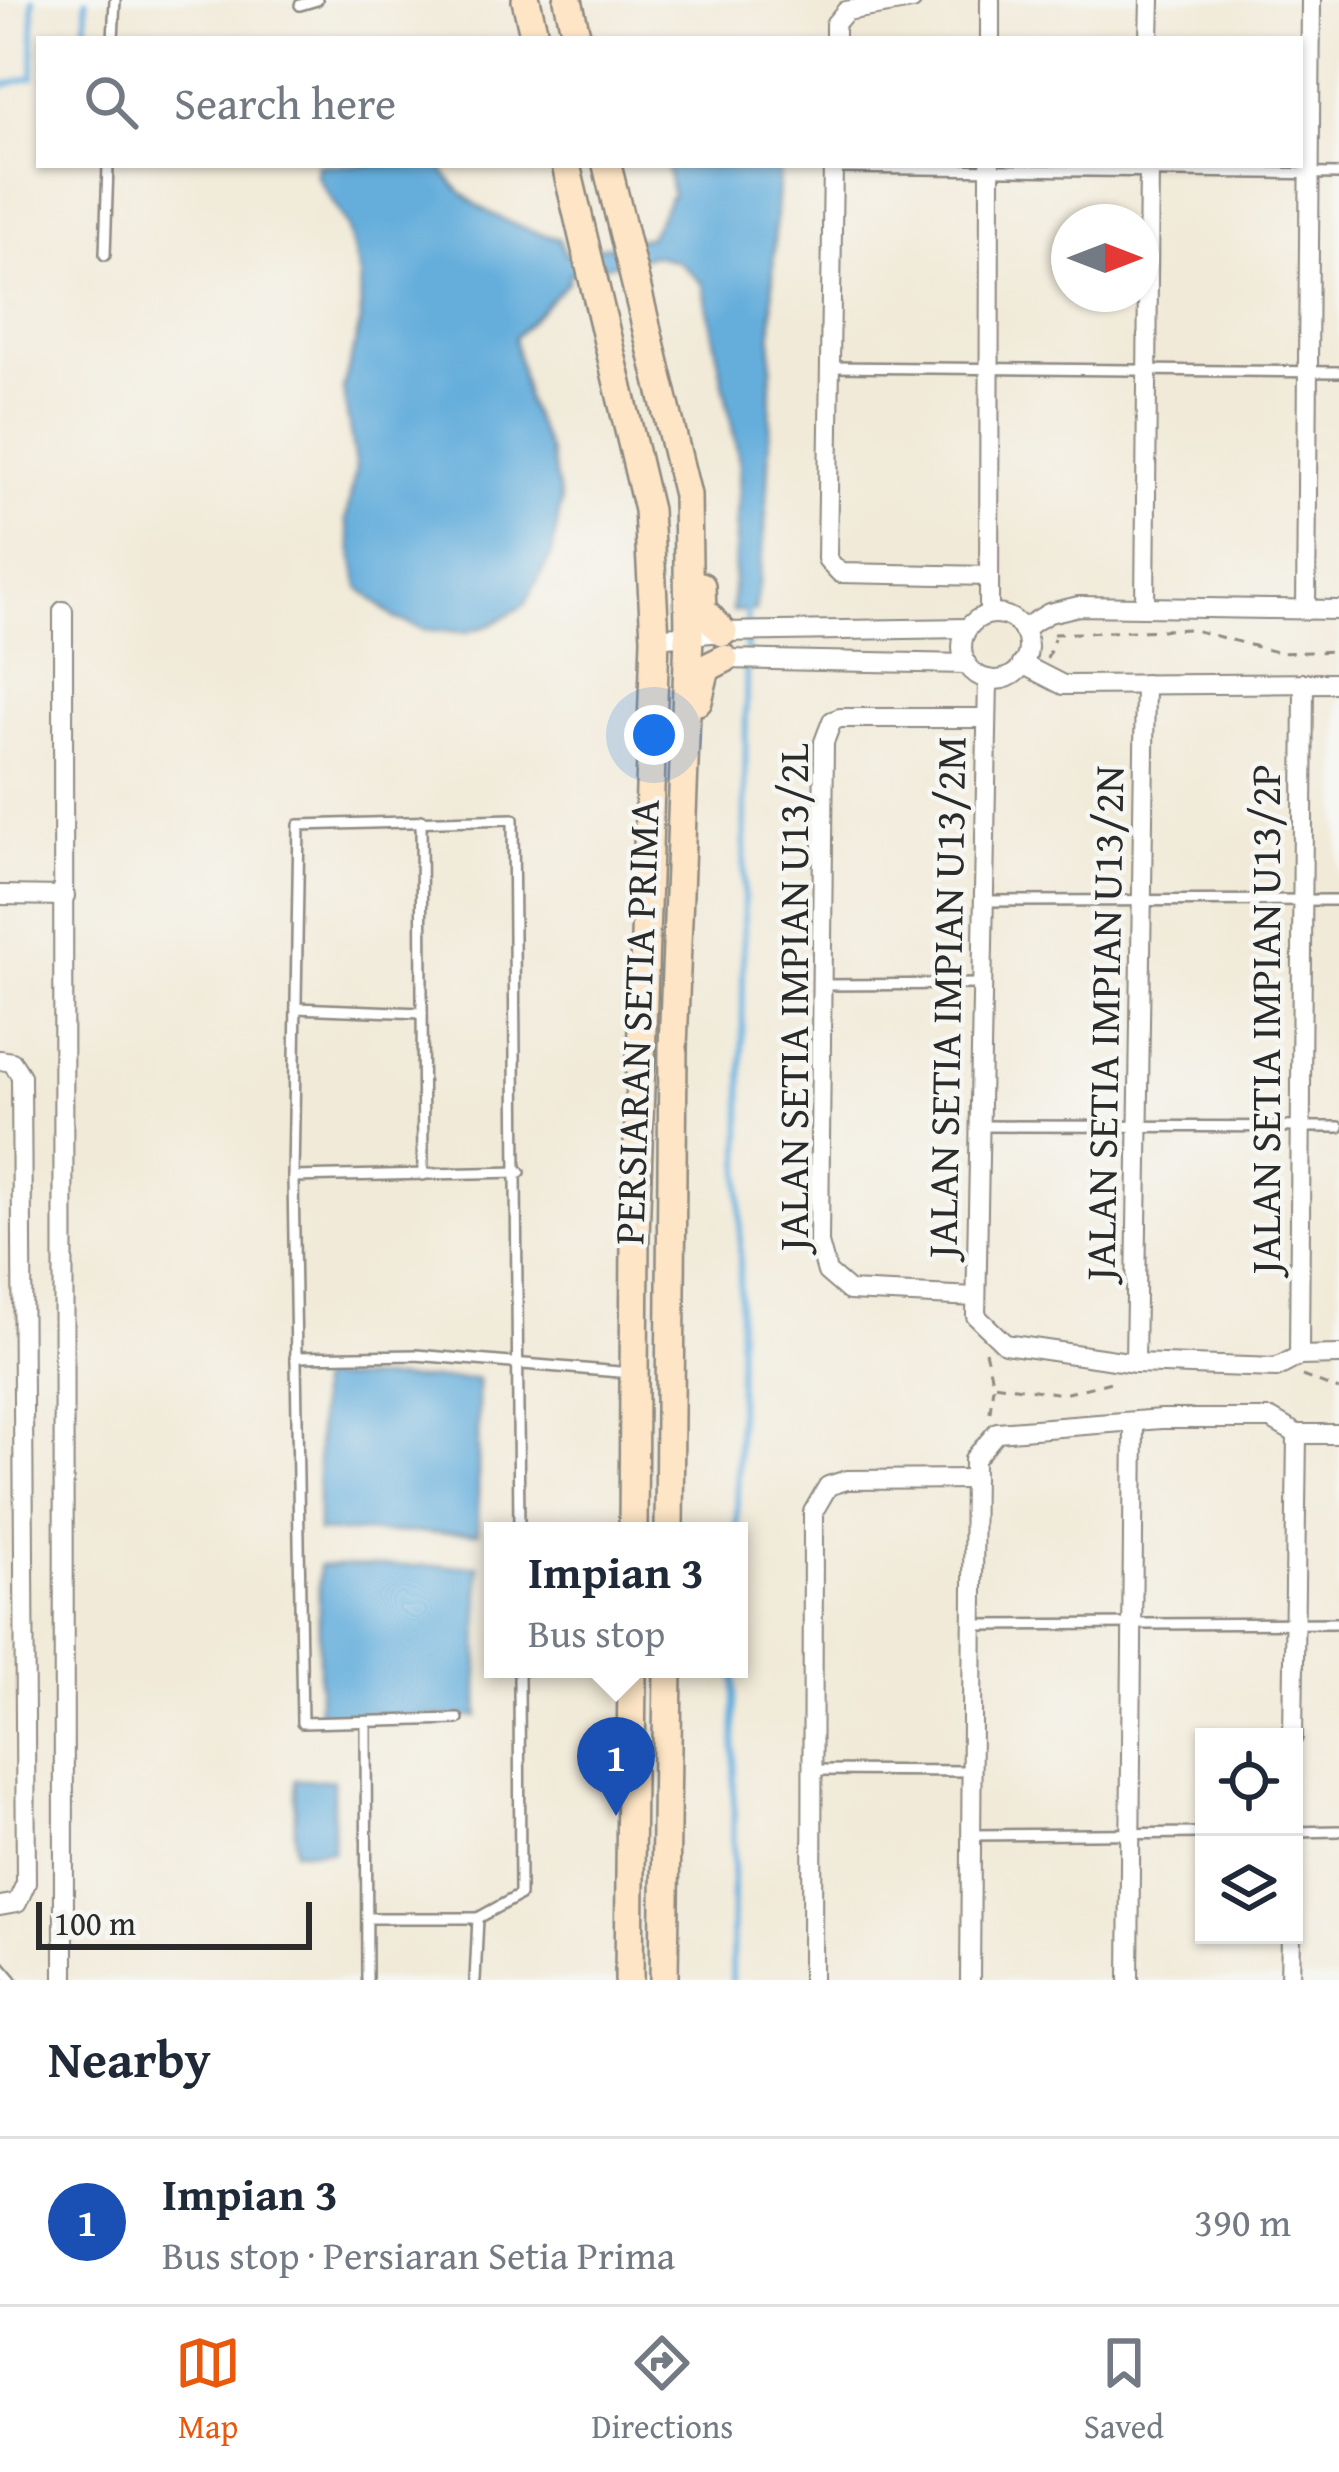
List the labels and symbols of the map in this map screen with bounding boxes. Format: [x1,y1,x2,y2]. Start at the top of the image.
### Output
north arrow [1051,204,1159,312]
your location [624,705,684,765]
street label: JALAN SETIA IMPIAN U13/2M [910,736,981,1263]
street label: JALAN SETIA IMPIAN U13/2L [762,743,823,1256]
street label: JALAN SETIA IMPIAN U13/2P [1234,764,1295,1279]
street label: JALAN SETIA IMPIAN U13/2N [1068,765,1138,1286]
street label: PERSIARAN SETIA PRIMA [597,798,674,1246]
pin: 1 [577,1717,655,1816]
scale bar [36,1896,312,1949]

